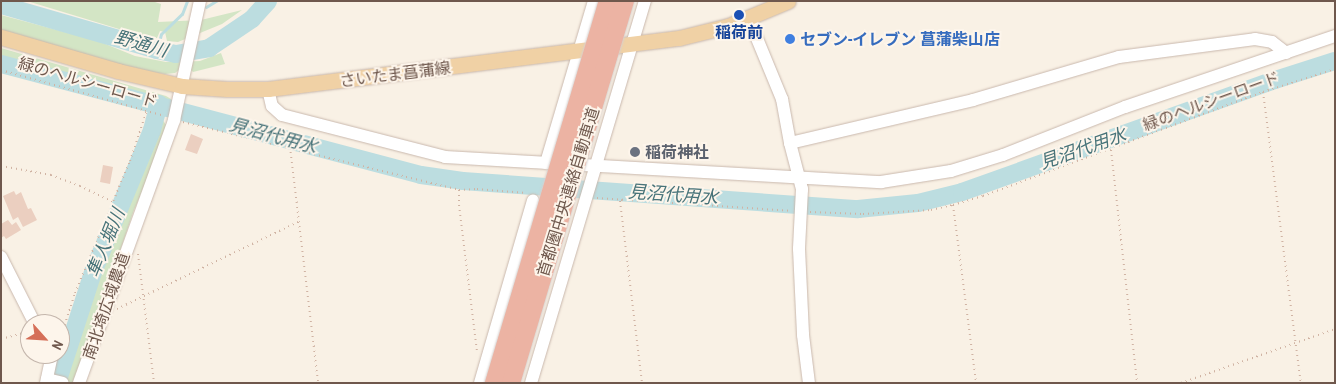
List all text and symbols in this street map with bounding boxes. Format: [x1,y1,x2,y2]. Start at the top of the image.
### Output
marker: 稲荷前 [733,9,745,21]
place label: 稲荷前 [715,22,763,42]
water label: 野通川 [112,26,170,62]
place label: セブン-イレブン 菖蒲柴山店 [800,29,1000,49]
marker: セブン-イレブン 菖蒲柴山店 [784,33,796,45]
street label: 緑のヘルシーロード [16,53,160,111]
street label: さいたま菖蒲線 [338,58,452,90]
street label: 緑のヘルシーロード [1140,67,1282,135]
street label: 首都圏中央連絡自動車道 [533,105,603,279]
water label: 見沼代用水 [227,114,319,158]
water label: 見沼代用水 [1037,124,1129,174]
place label: 稲荷神社 [645,142,709,162]
marker: 稲荷神社 [629,146,641,158]
water label: 見沼代用水 [627,181,719,209]
water label: 隼人堀川 [83,206,129,280]
street label: 南北埼広域農道 [79,250,133,362]
north arrow [20,314,70,364]
text: N [48,337,67,353]

